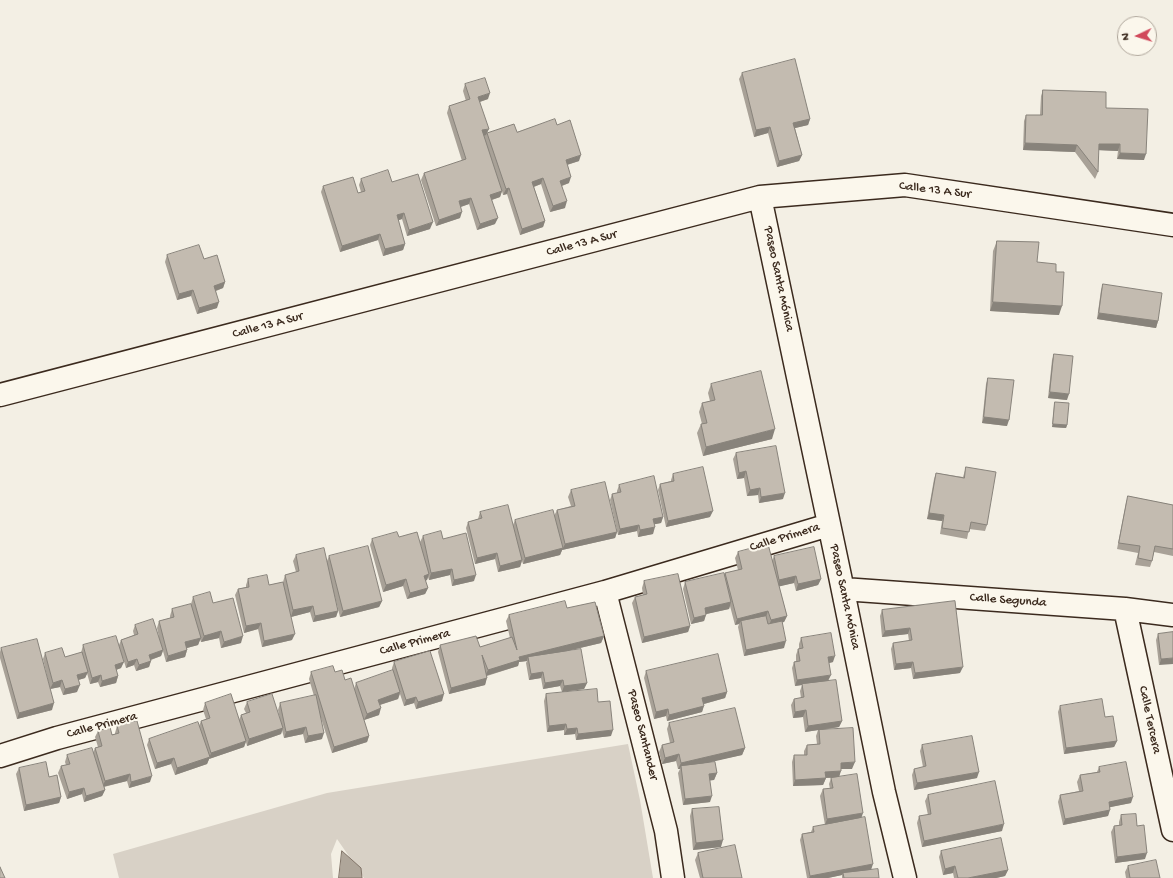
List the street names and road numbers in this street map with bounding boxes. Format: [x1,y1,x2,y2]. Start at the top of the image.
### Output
street label: Calle 13 A Sur [898,179,972,203]
street label: Paseo Santa Mónica [759,225,797,333]
street label: Calle 13 A Sur [545,227,619,261]
street label: Calle 13 A Sur [231,309,305,343]
street label: Calle Primera [748,520,822,556]
street label: Paseo Santa Mónica [825,543,863,651]
street label: Calle Segunda [969,591,1047,611]
street label: Calle Primera [378,626,452,660]
street label: Calle Tercera [1134,685,1164,755]
street label: Paseo Santander [623,688,661,782]
street label: Calle Primera [65,709,139,743]

